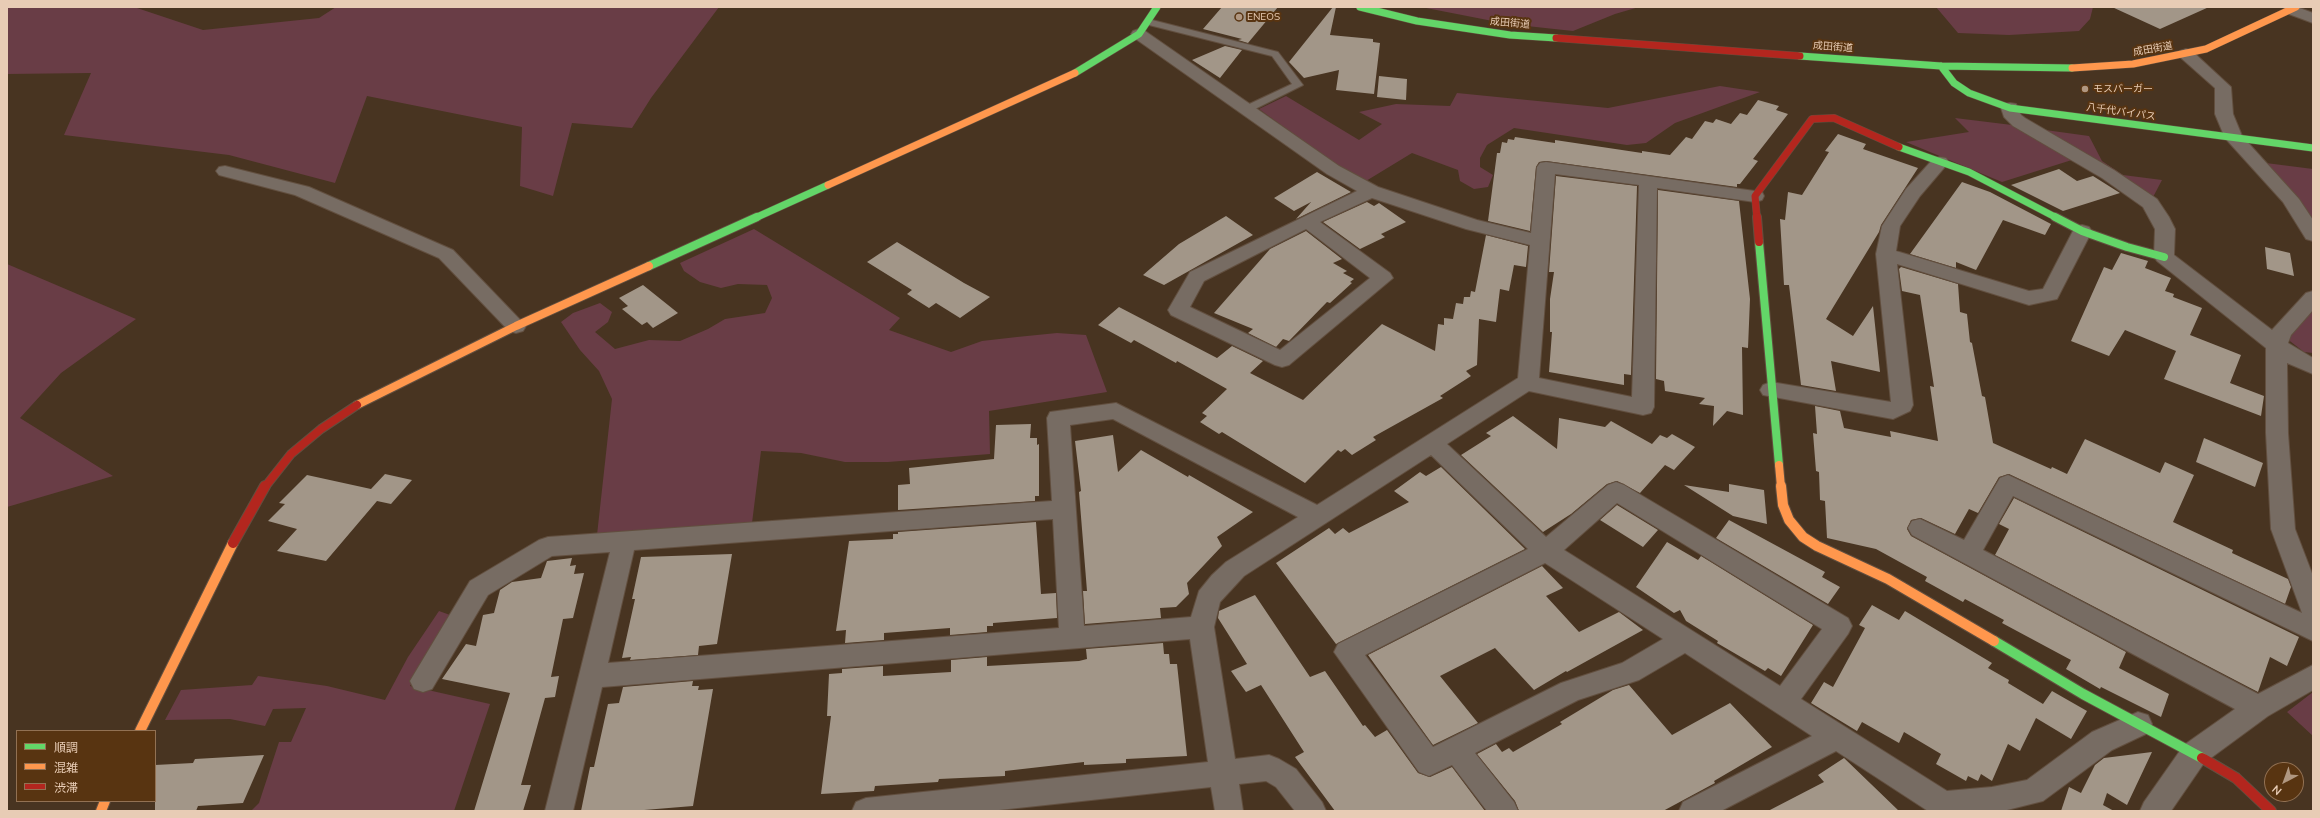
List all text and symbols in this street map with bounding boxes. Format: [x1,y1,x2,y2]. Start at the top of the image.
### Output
place label: ENEOS [1247,11,1280,23]
marker: ENEOS [1234,12,1244,22]
street label: 成田街道 [1490,15,1530,31]
street label: 成田街道 [1813,40,1853,54]
street label: 成田街道 [2132,40,2174,58]
place label: モスバーガー [2093,83,2153,95]
marker: モスバーガー [2080,84,2090,94]
street label: 八千代バイパス [2086,101,2156,123]
legend [16,730,156,802]
text: 順調 [54,740,78,755]
text: 混雑 [54,760,78,775]
north arrow [2264,762,2304,802]
text: 渋滞 [54,780,78,795]
text: N [2269,782,2285,798]

